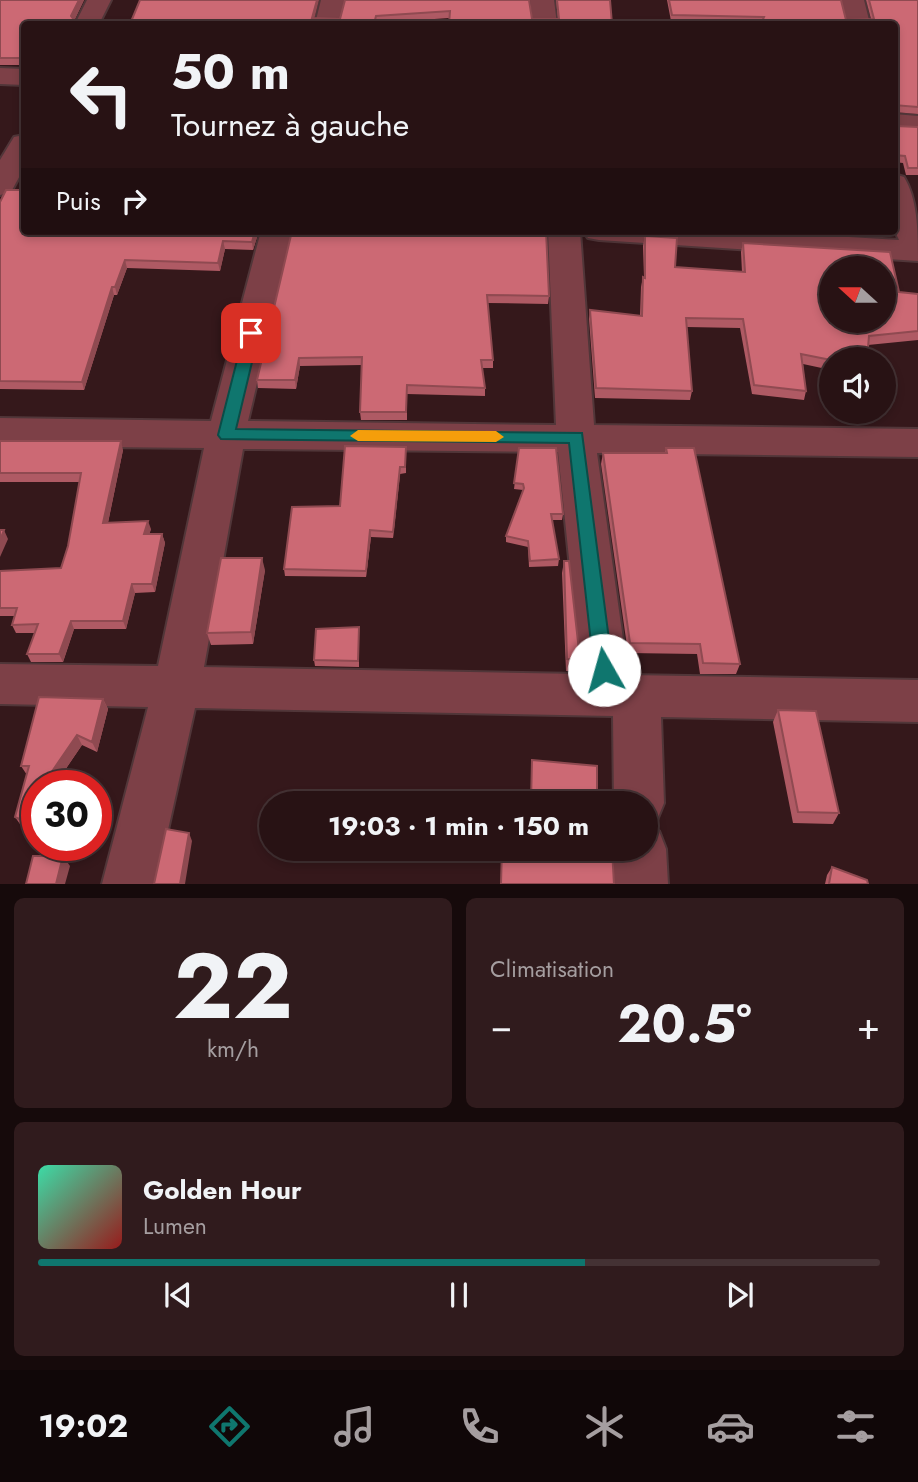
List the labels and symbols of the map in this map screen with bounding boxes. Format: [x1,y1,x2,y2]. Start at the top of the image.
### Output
north arrow [819,256,896,332]
pin [221,303,281,363]
position arrow [567,633,641,707]
speed limit sign: 30 [21,770,112,861]

